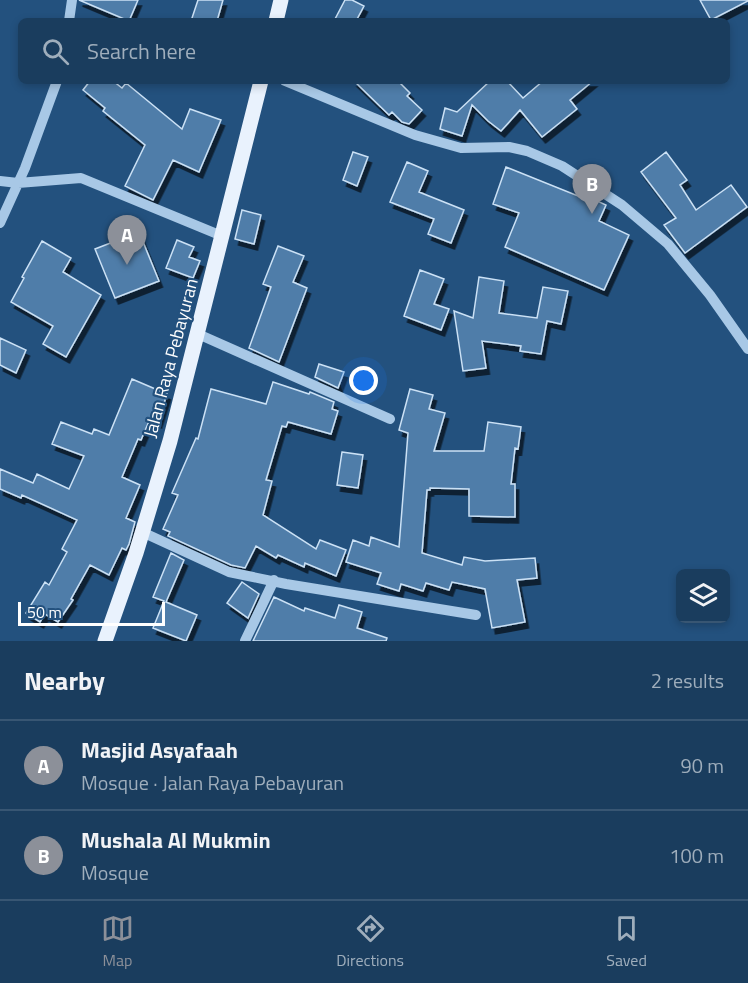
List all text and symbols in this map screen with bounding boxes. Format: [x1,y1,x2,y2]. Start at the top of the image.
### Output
search box [18,18,730,84]
text: Search here [87,34,196,68]
icon: search [39,35,72,68]
pin: B [572,164,612,214]
pin: A [108,216,146,265]
street label: Jalan Raya Pebayuran [136,275,205,440]
your location [349,366,378,395]
map controls [676,569,730,623]
button: layers [676,569,730,623]
scale bar [18,599,165,626]
text: 50 m [27,600,62,624]
text: Nearby [24,661,105,700]
text: 2 results [651,665,724,696]
text: Masjid Asyafaah [81,733,238,767]
text: A [37,750,50,781]
text: 90 m [680,750,724,781]
text: Mosque · Jalan Raya Pebayuran [81,767,344,798]
text: Mushala Al Mukmin [81,823,271,857]
text: B [37,840,50,871]
text: 100 m [669,840,724,871]
text: Mosque [81,857,149,888]
tab: Map [101,912,134,972]
tab: Directions [336,912,404,972]
tab: Saved [606,912,647,972]

